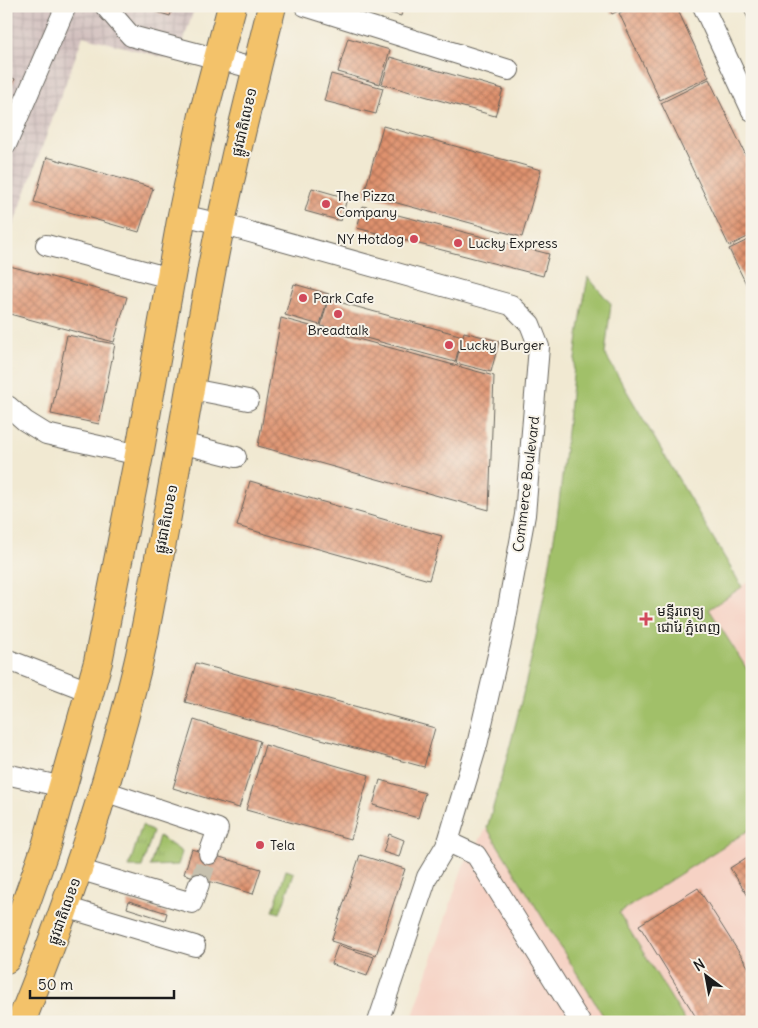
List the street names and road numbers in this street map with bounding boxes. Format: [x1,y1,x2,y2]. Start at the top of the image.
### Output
street label: ផ្លូវជាតិលេខ១ [227,86,264,159]
street label: Commerce Boulevard [509,415,543,553]
street label: ផ្លូវជាតិលេខ១ [150,483,185,556]
street label: ផ្លូវជាតិលេខ១ [44,875,87,948]

